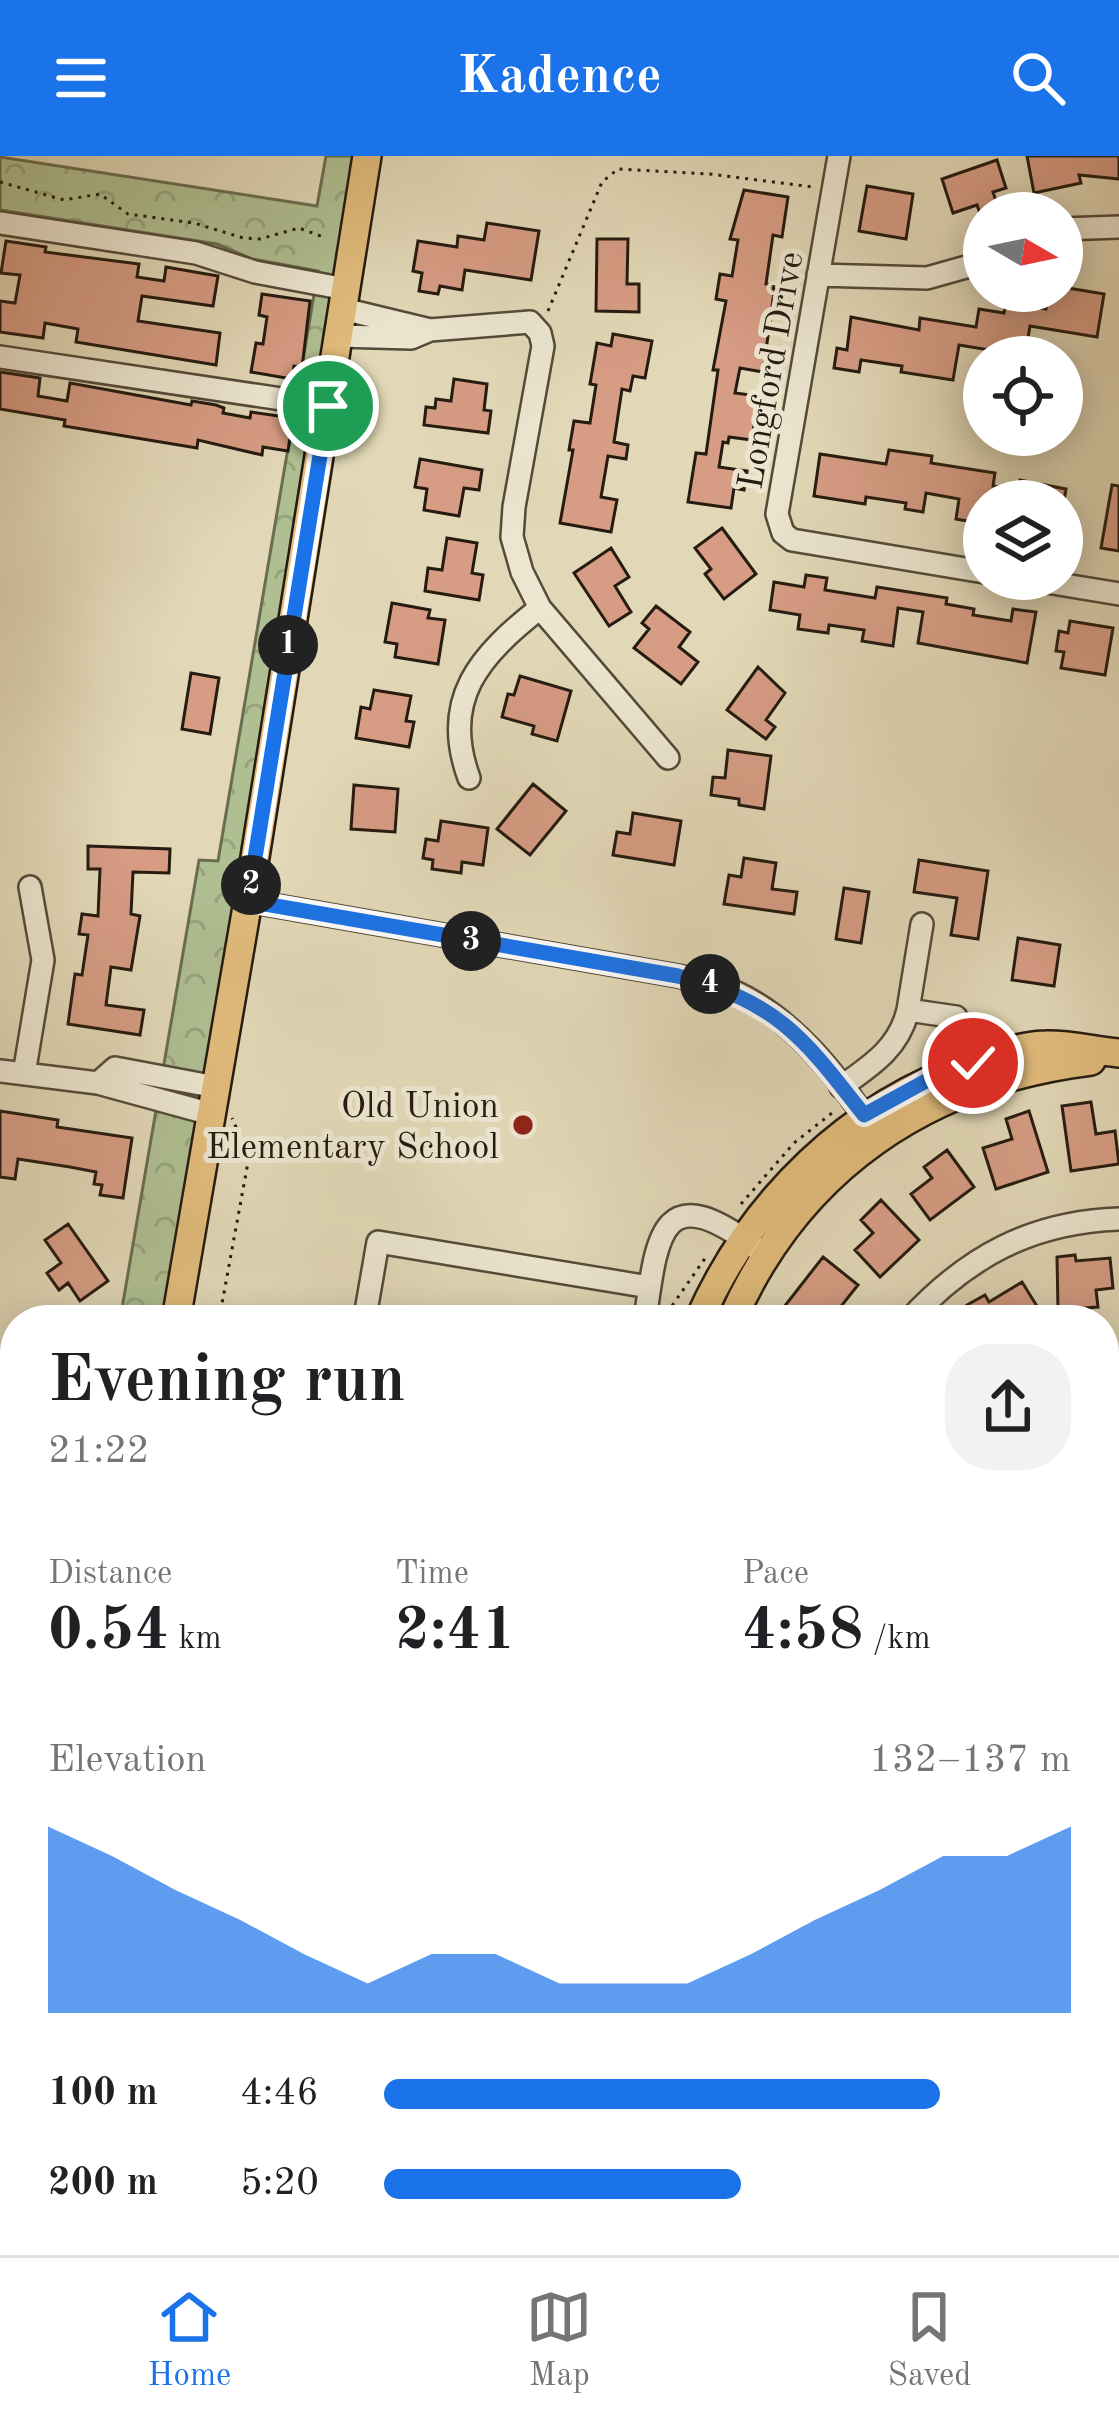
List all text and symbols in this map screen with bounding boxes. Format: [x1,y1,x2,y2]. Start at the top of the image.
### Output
icon: menu [48,45,114,111]
icon: search [1005,45,1071,111]
text: Kadence [457,51,662,105]
north arrow [963,192,1083,312]
map controls [963,192,1083,600]
street label: Longford Drive [734,249,812,492]
button: locate [963,336,1083,456]
pin [277,355,379,457]
icon: arrive [295,373,361,439]
button: layers [963,480,1083,600]
pin: 1 [258,615,318,675]
text: 1 [278,628,298,661]
pin: 2 [221,855,281,915]
text: 2 [241,868,261,901]
pin: 3 [441,911,501,971]
text: 3 [461,924,481,957]
pin: 4 [680,954,740,1014]
text: 4 [700,967,720,1000]
pin [922,1012,1024,1114]
icon: check [940,1030,1006,1096]
place label: Old Union Elementary School [206,1090,499,1167]
marker: Old Union Elementary School [510,1112,536,1138]
button: share [945,1344,1071,1470]
text: Evening run [48,1350,406,1416]
text: 21:22 [48,1432,149,1471]
text: Distance [48,1558,172,1591]
text: Time [395,1558,469,1591]
text: Pace [742,1558,809,1591]
text: 0.54 [48,1602,169,1662]
text: 2:41 [395,1602,516,1662]
text: 4:58 [742,1602,863,1662]
text: km [169,1623,222,1656]
text: /km [863,1623,931,1656]
text: Elevation [48,1741,207,1780]
text: 132–137 m [869,1741,1071,1780]
text: 100 m [48,2074,158,2113]
text: 4:46 [240,2074,319,2113]
text: 200 m [48,2164,158,2203]
text: 5:20 [240,2164,319,2203]
tab: Home [148,2284,231,2397]
tab: Map [526,2284,592,2397]
tab: Saved [887,2284,971,2397]

